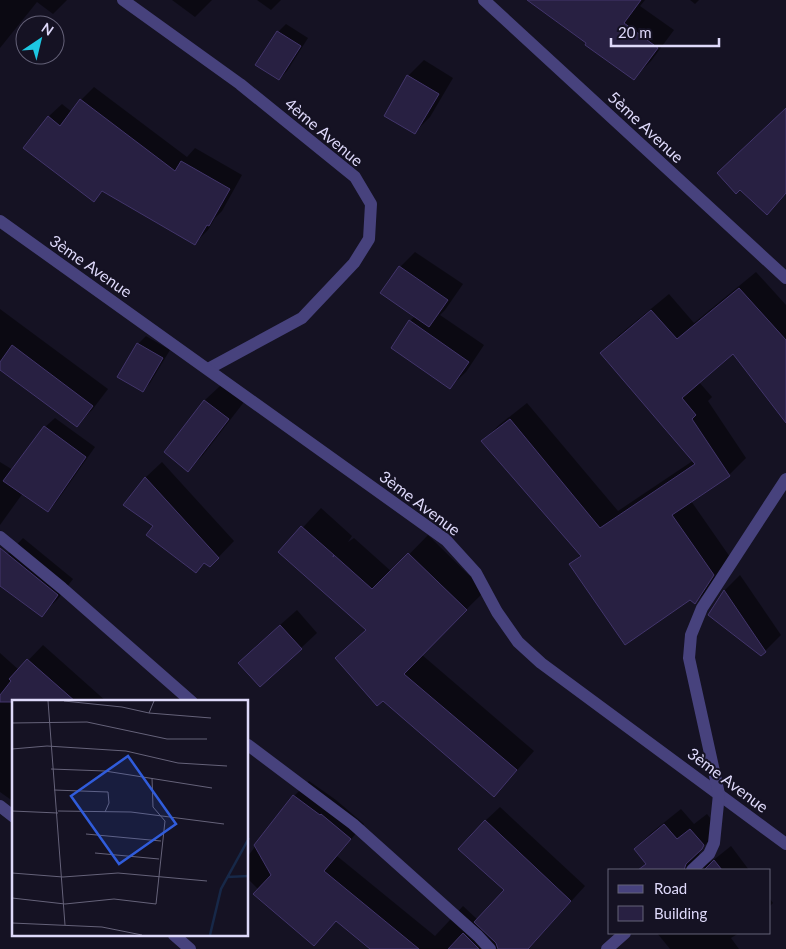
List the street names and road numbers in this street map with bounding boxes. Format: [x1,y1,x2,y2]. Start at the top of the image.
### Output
street label: 5ème Avenue [605,87,688,166]
street label: 4ème Avenue [281,94,367,170]
street label: 3ème Avenue [47,230,136,301]
street label: 3ème Avenue [376,466,464,539]
street label: 3ème Avenue [684,743,772,816]

